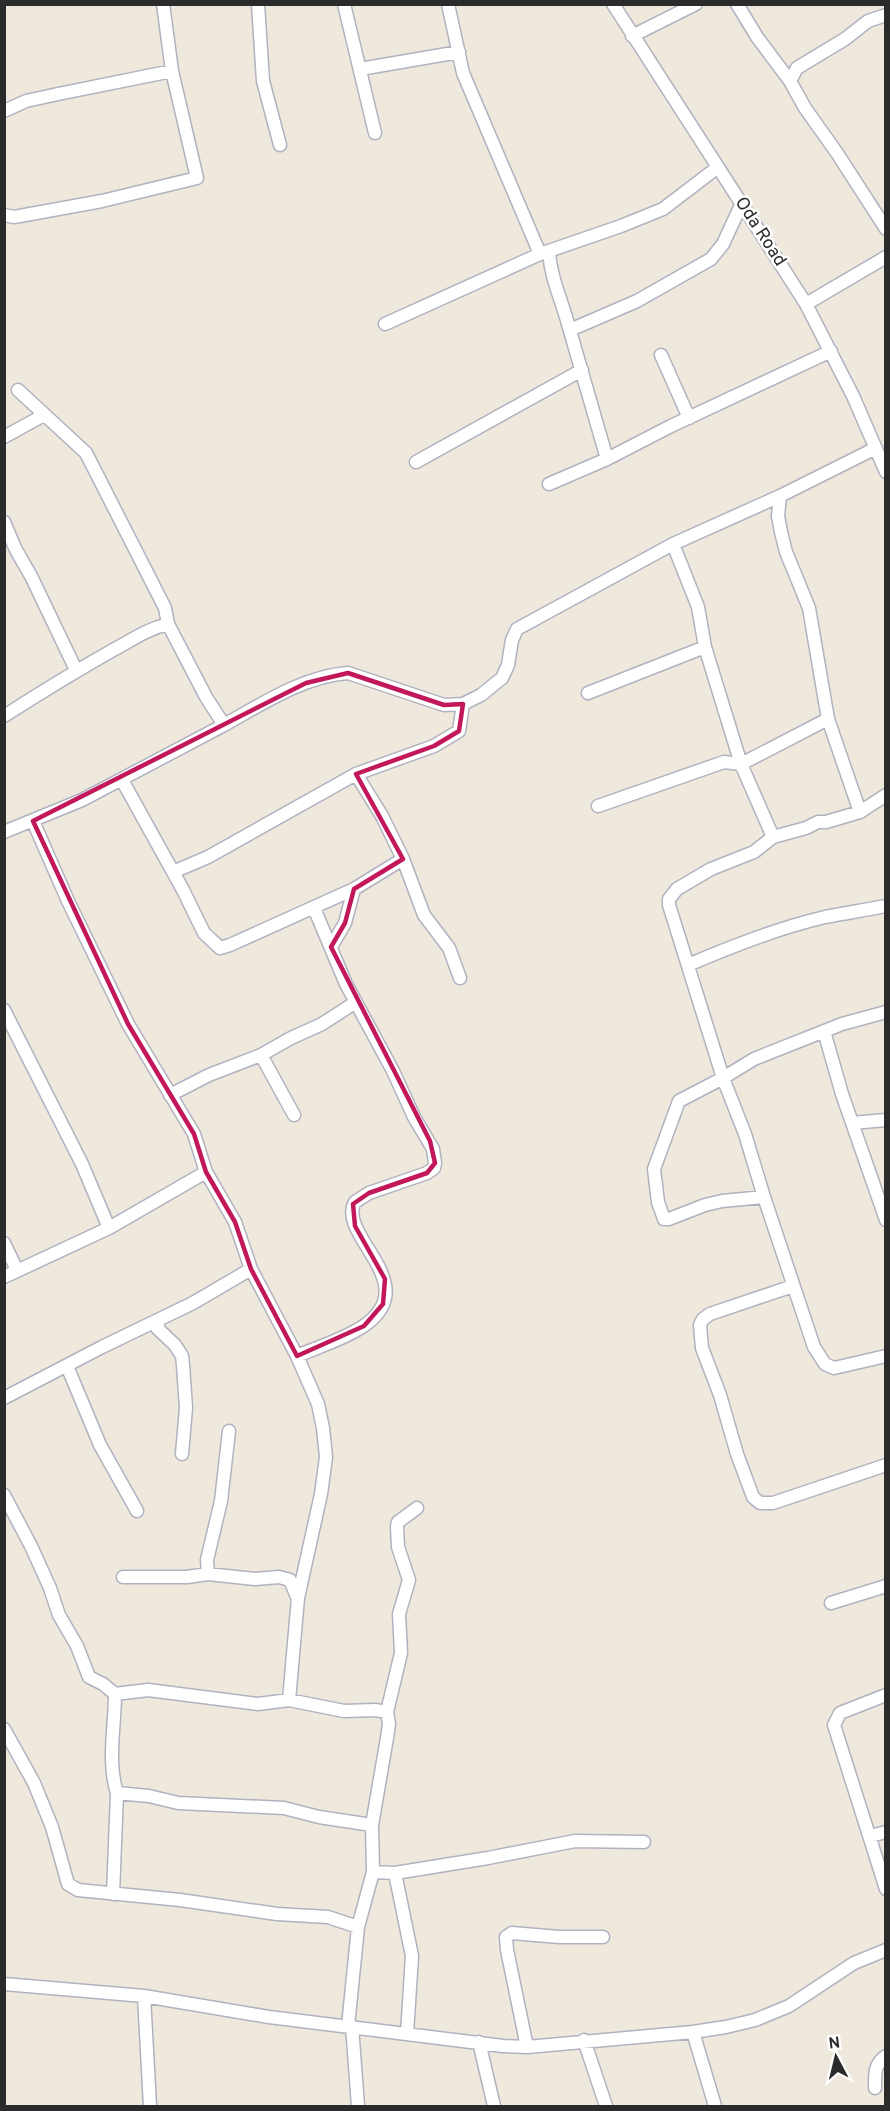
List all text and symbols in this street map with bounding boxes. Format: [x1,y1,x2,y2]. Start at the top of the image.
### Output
street label: Oda Road [729,193,791,271]
north arrow [806,2027,866,2087]
text: N [827,2033,841,2055]

